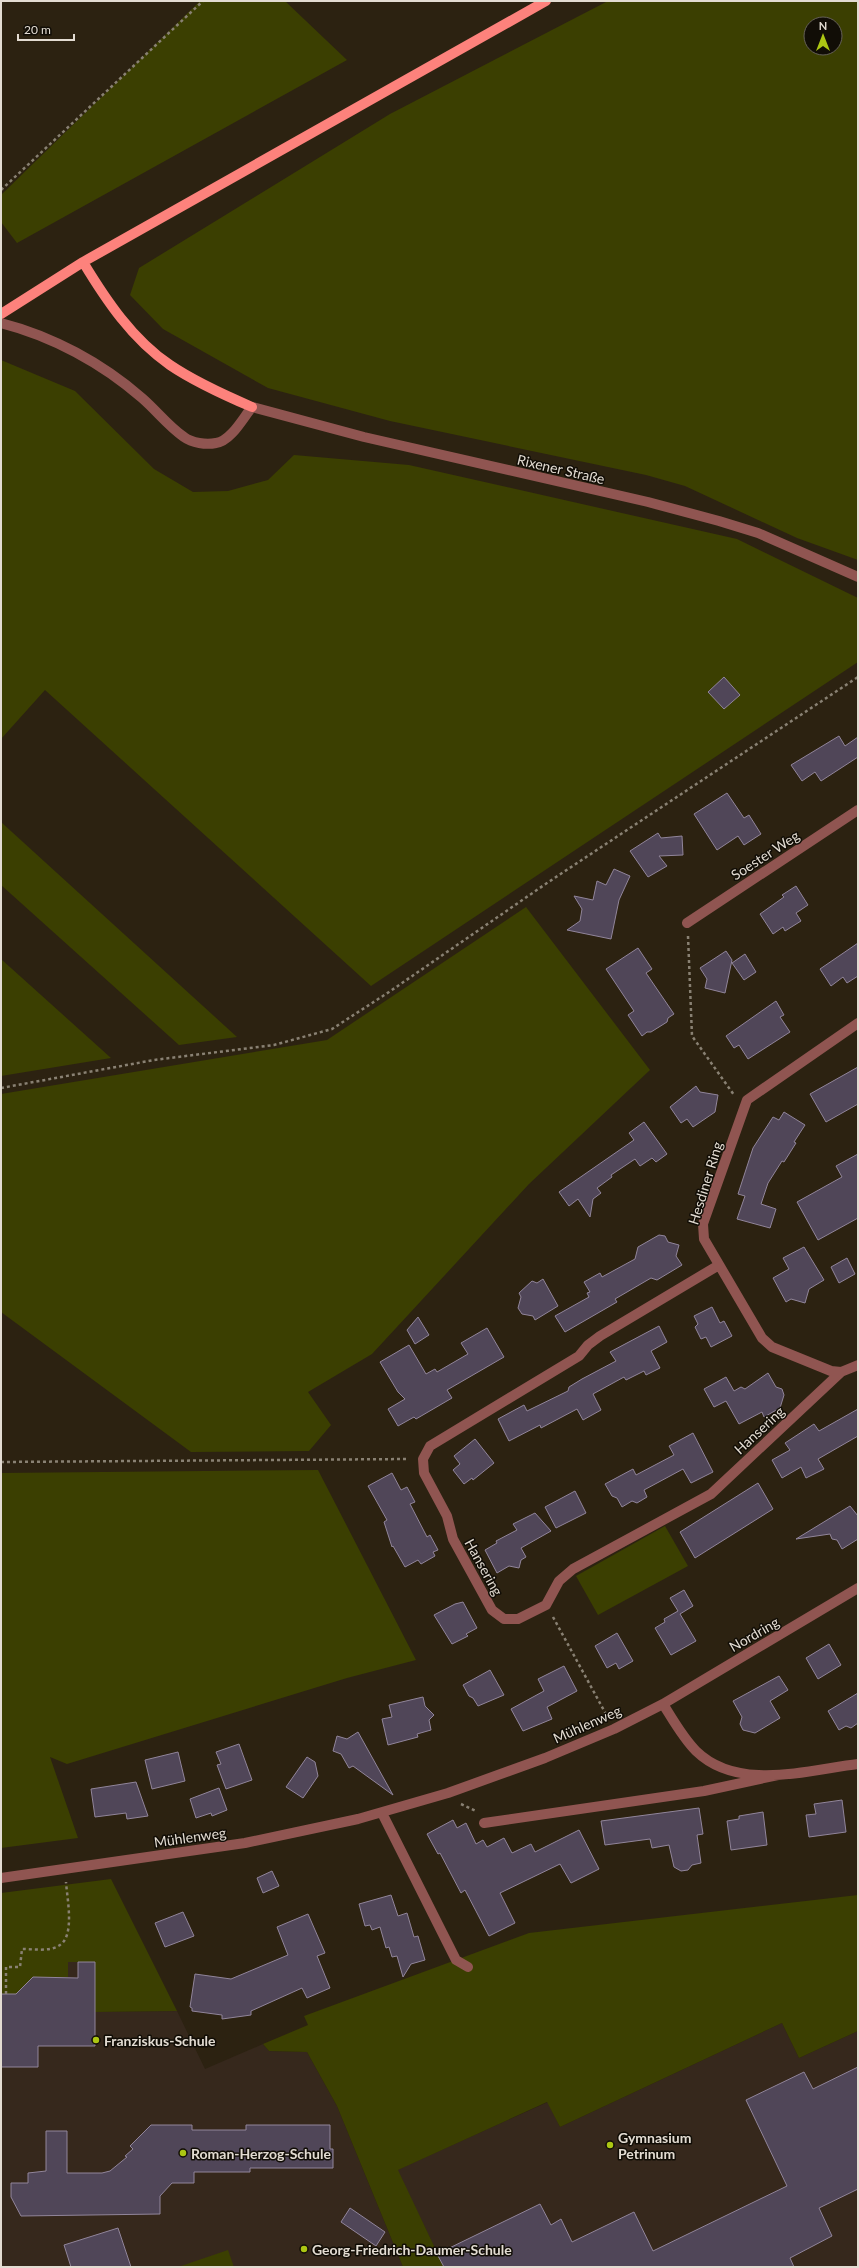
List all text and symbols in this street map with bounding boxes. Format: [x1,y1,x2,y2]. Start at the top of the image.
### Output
scale bar [18,16,74,42]
north arrow [803,16,843,56]
text: N [819,19,827,32]
text: 20 m [24,22,51,37]
street label: Rixener Straße [516,451,606,487]
street label: Soester Weg [728,827,802,883]
street label: Hesdiner Ring [684,1139,726,1227]
street label: Hansering [730,1403,788,1457]
street label: Hansering [461,1536,507,1598]
street label: Nordring [726,1613,782,1655]
street label: Mühlenweg [550,1701,624,1747]
street label: Mühlenweg [153,1824,227,1850]
place label: Franziskus-Schule [104,2032,216,2049]
marker: Franziskus-Schule [91,2035,101,2045]
place label: Gymnasium Petrinum [618,2129,691,2162]
marker: Gymnasium Petrinum [605,2140,615,2150]
place label: Roman-Herzog-Schule [191,2145,331,2162]
marker: Roman-Herzog-Schule [178,2148,188,2158]
place label: Georg-Friedrich-Daumer-Schule [312,2241,512,2258]
marker: Georg-Friedrich-Daumer-Schule [299,2244,309,2254]

